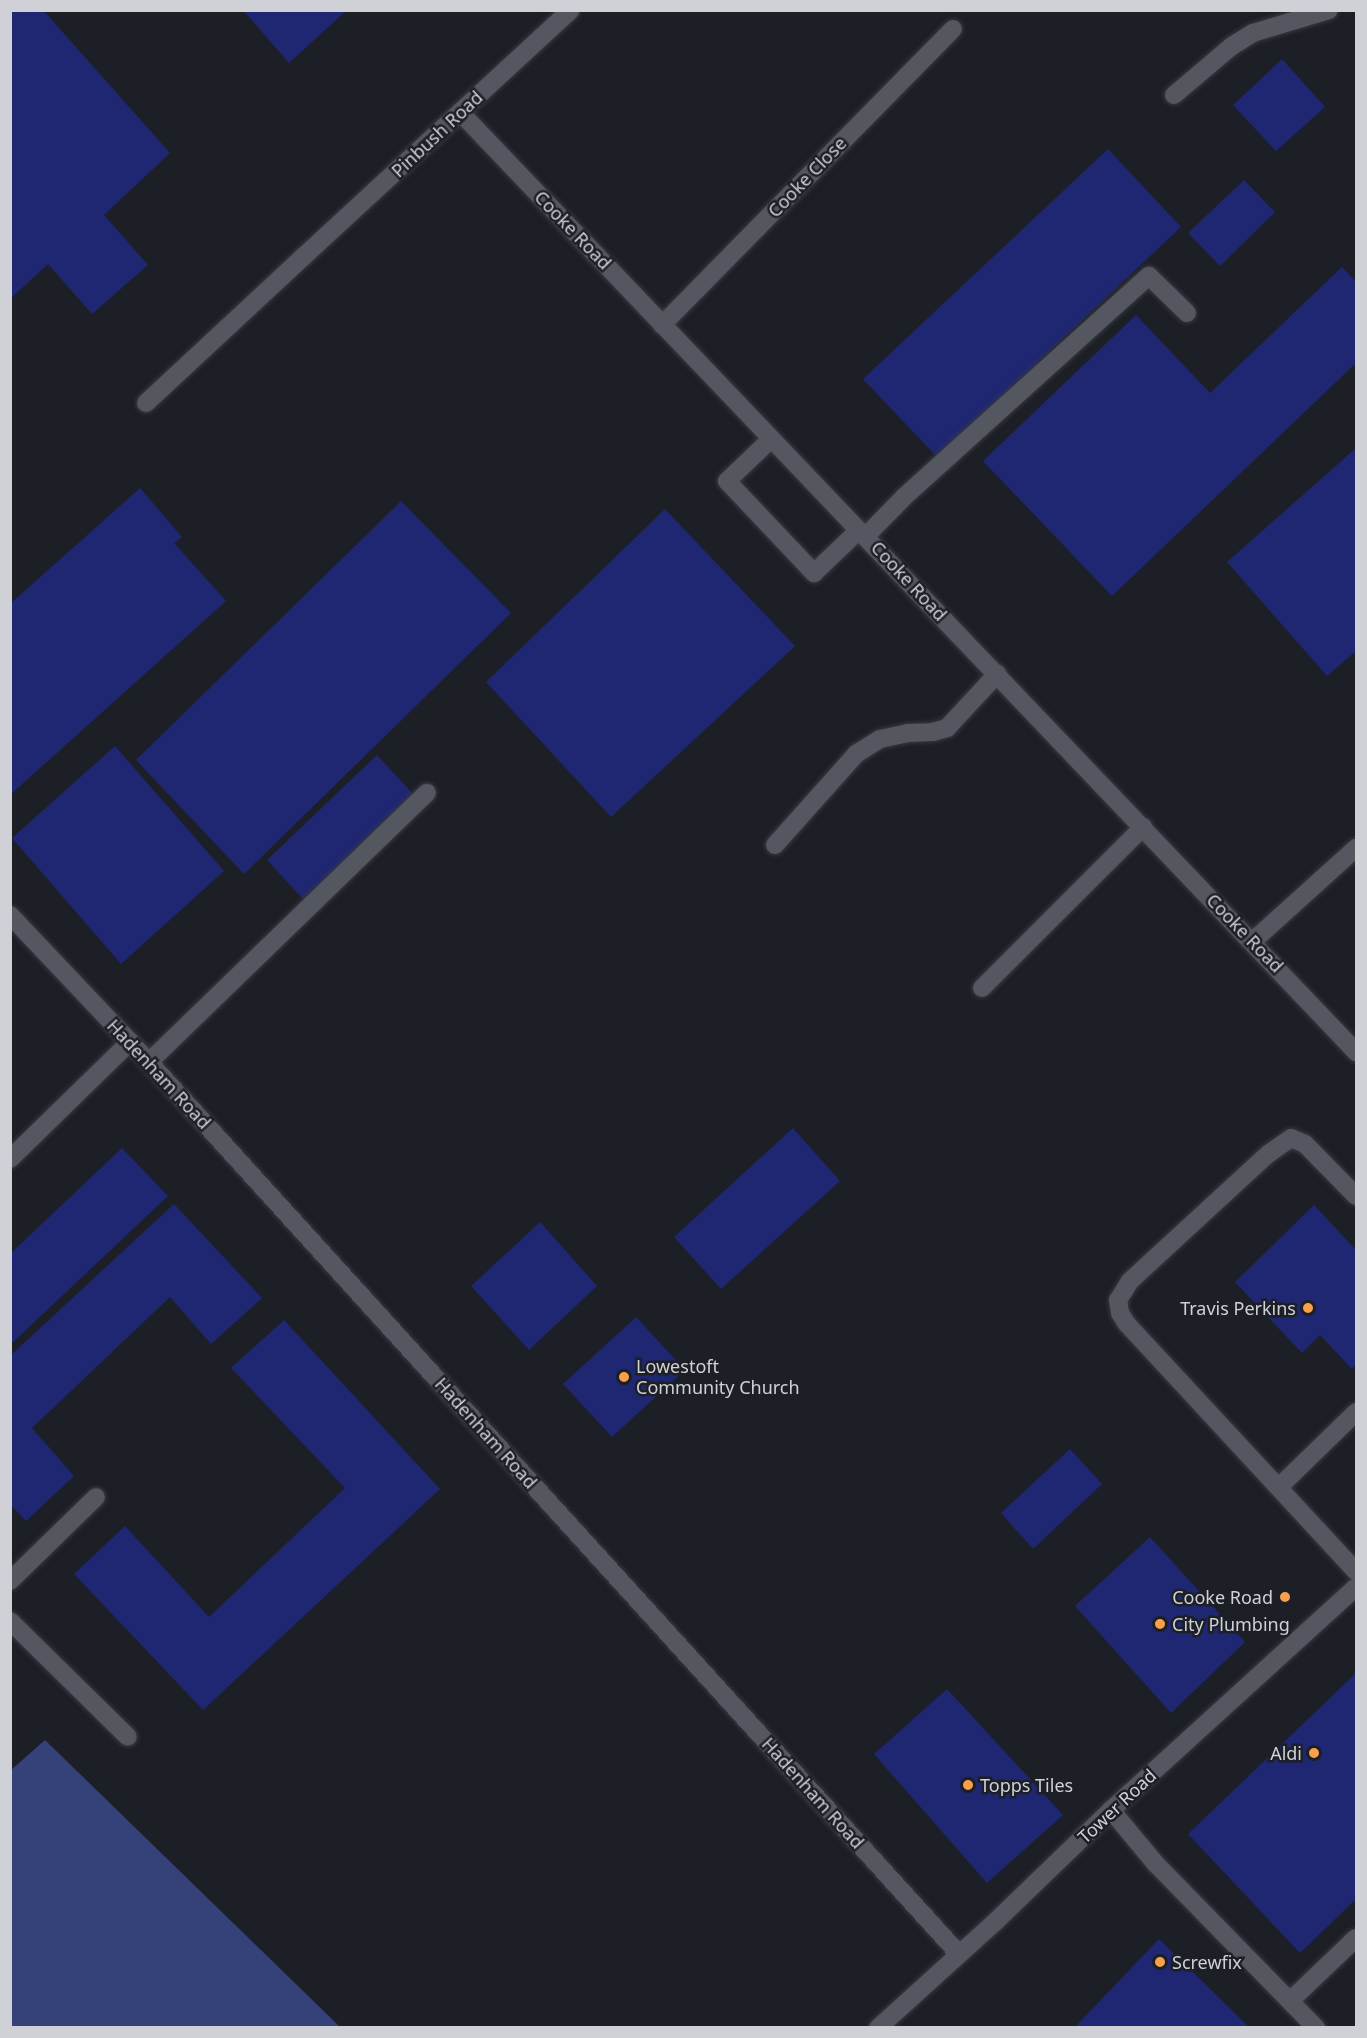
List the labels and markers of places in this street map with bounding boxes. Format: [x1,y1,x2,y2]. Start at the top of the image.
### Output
place label: Travis Perkins [1180,1297,1296,1319]
marker: Travis Perkins [1301,1301,1315,1315]
place label: Lowestoft Community Church [636,1356,800,1398]
marker: Lowestoft Community Church [617,1370,631,1384]
place label: Cooke Road [1172,1586,1273,1608]
marker: Cooke Road [1278,1590,1292,1604]
place label: City Plumbing [1172,1613,1290,1635]
marker: City Plumbing [1153,1617,1167,1631]
place label: Aldi [1270,1742,1302,1764]
marker: Aldi [1307,1746,1321,1760]
place label: Topps Tiles [980,1774,1073,1796]
marker: Topps Tiles [961,1778,975,1792]
place label: Screwfix [1172,1951,1242,1973]
marker: Screwfix [1153,1955,1167,1969]

